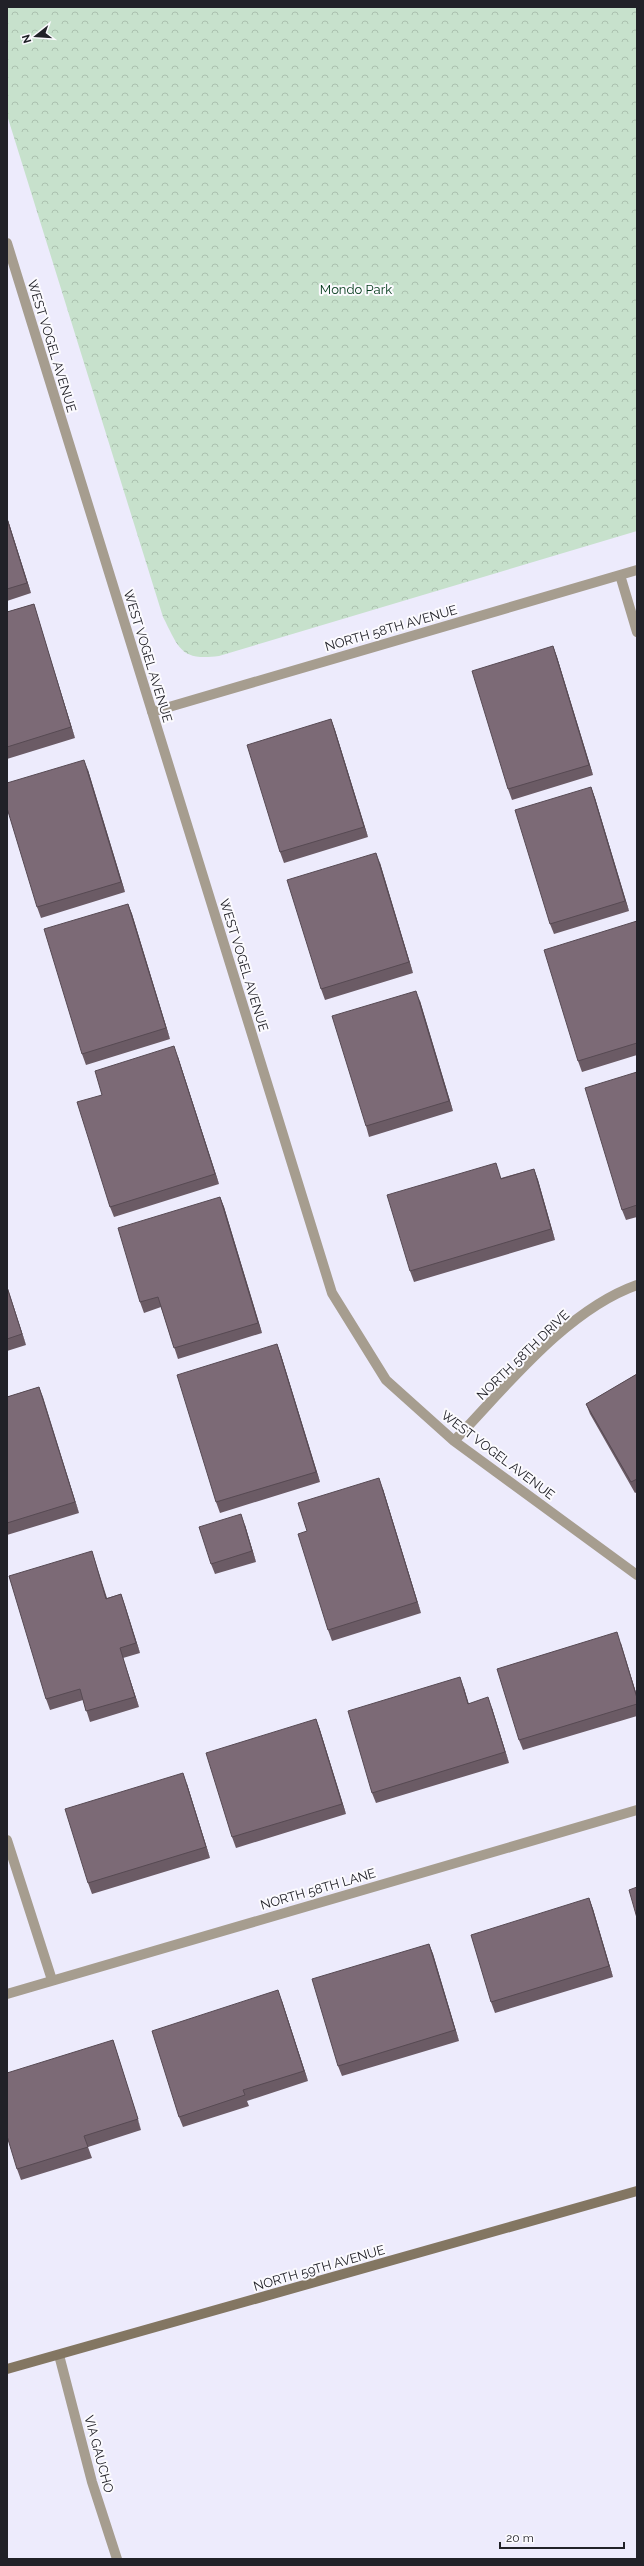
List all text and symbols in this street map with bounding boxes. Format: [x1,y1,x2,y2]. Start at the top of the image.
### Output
north arrow [16,16,56,56]
text: N [19,33,34,45]
street label: WEST VOGEL AVENUE [25,278,79,414]
park label: Mondo Park [320,282,392,297]
street label: WEST VOGEL AVENUE [121,588,175,724]
street label: NORTH 58TH AVENUE [323,602,459,654]
street label: WEST VOGEL AVENUE [217,897,271,1033]
street label: NORTH 58TH DRIVE [474,1307,572,1403]
street label: WEST VOGEL AVENUE [438,1408,558,1503]
street label: NORTH 58TH LANE [259,1865,377,1913]
street label: NORTH 59TH AVENUE [252,2242,386,2294]
street label: VIA GAUCHO [81,2414,117,2495]
scale bar [500,2524,624,2550]
text: 20 m [506,2531,534,2545]

